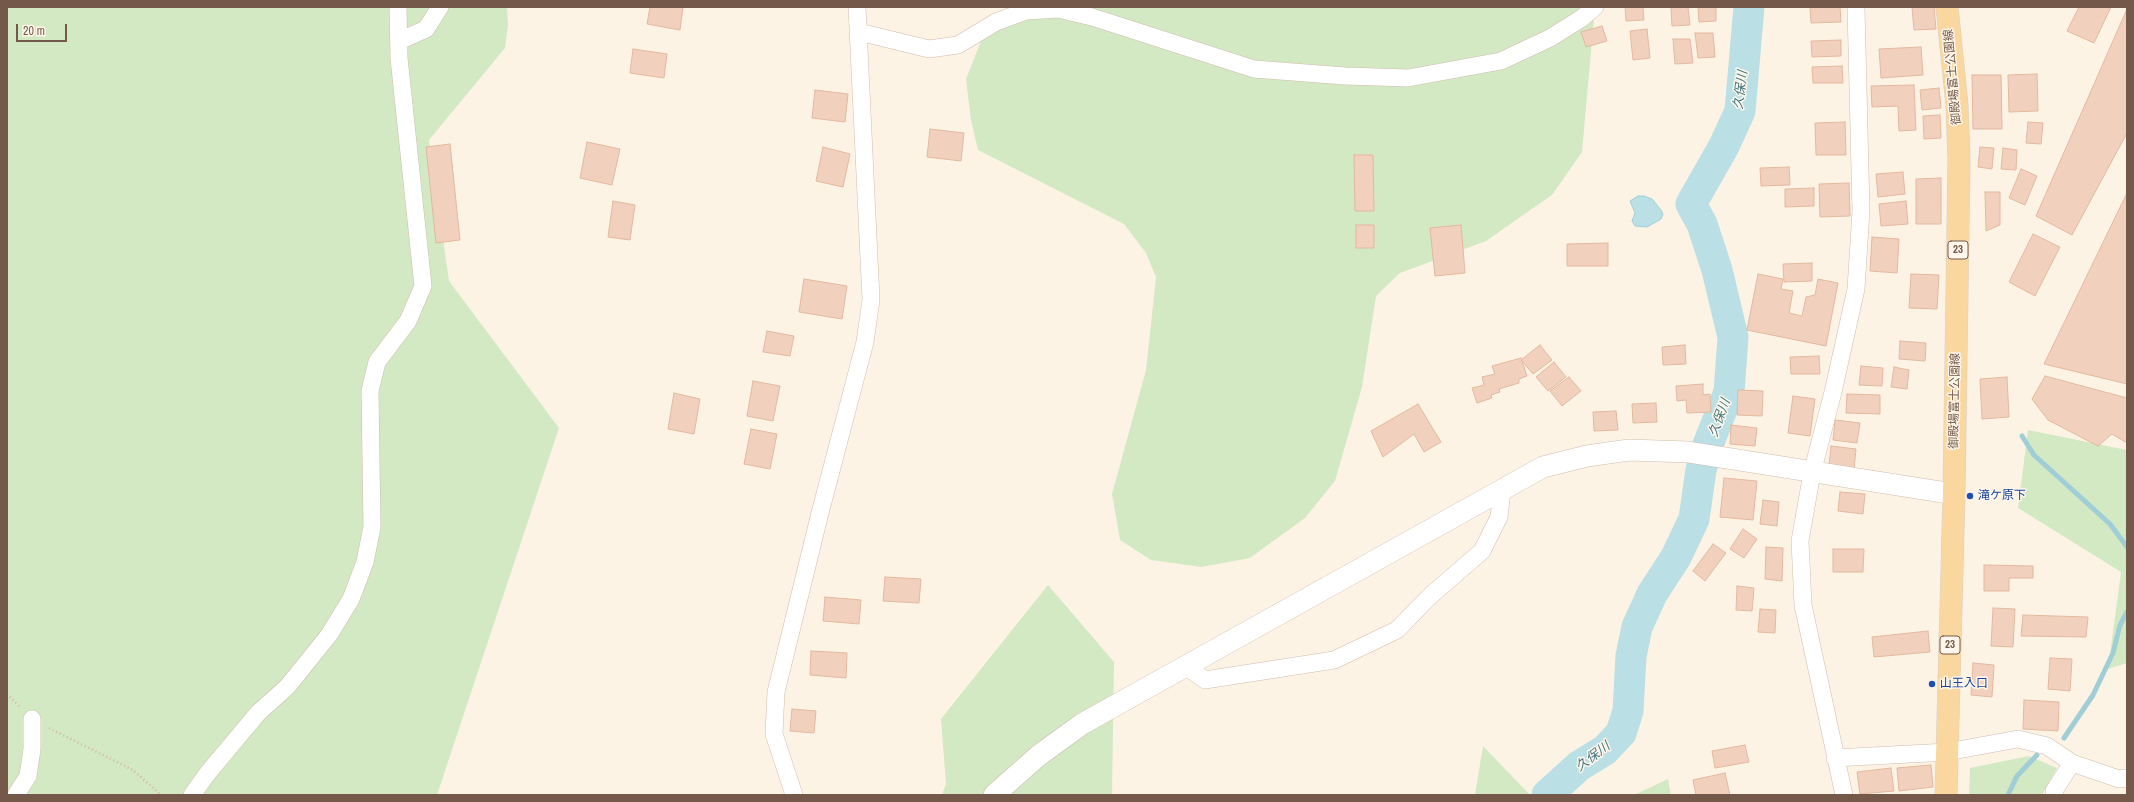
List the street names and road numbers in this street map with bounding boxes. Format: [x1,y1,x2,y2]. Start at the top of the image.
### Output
street label: 御殿場富士公園線 [1942,29,1964,125]
road number: 23 [1948,241,1968,259]
street label: 御殿場富士公園線 [1947,353,1963,449]
road number: 23 [1940,636,1960,654]

